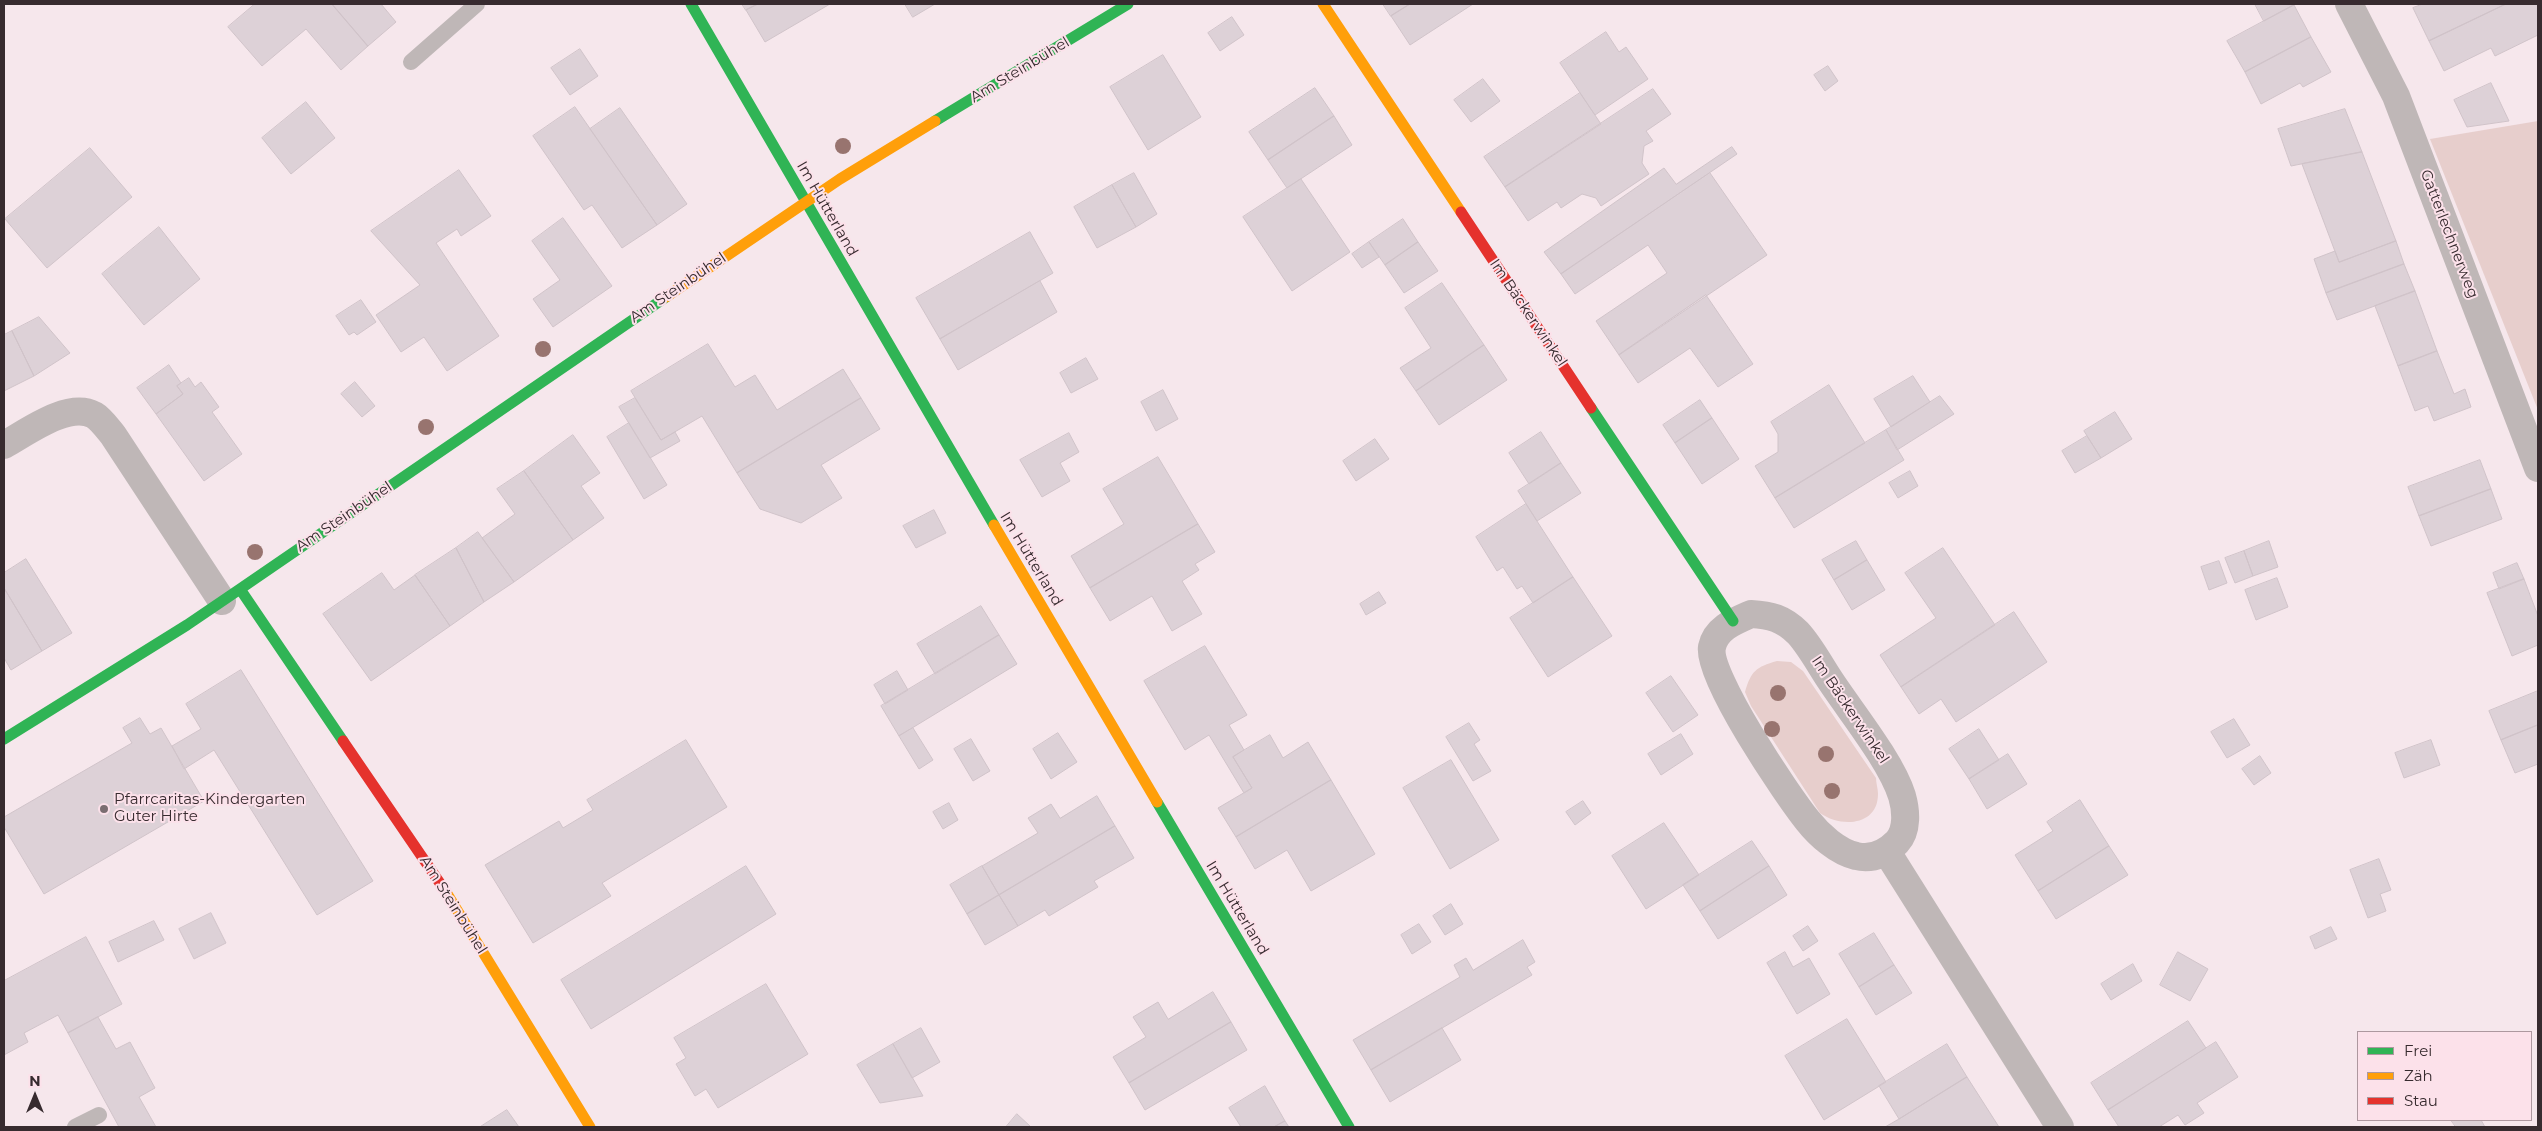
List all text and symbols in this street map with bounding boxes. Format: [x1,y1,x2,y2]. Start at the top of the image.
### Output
street label: Am Steinbühel [967,33,1073,107]
street label: Im Hütterland [793,158,861,260]
street label: Gatterlechnerweg [2416,167,2482,301]
street label: Am Steinbühel [626,249,730,327]
street label: Im Bäckerwinkel [1485,256,1571,370]
street label: Am Steinbühel [292,478,396,556]
street label: Im Hütterland [996,509,1066,609]
street label: Im Bäckerwinkel [1807,653,1893,767]
place label: Pfarrcaritas-Kindergarten Guter Hirte [114,791,305,826]
marker: Pfarrcaritas-Kindergarten Guter Hirte [98,803,110,815]
street label: Am Steinbühel [416,853,490,957]
street label: Im Hütterland [1202,858,1272,958]
legend [2357,1031,2532,1121]
text: Frei [2404,1041,2432,1060]
text: Zäh [2404,1066,2433,1085]
north arrow [10,1071,60,1121]
text: N [29,1072,41,1090]
text: Stau [2404,1091,2438,1110]

